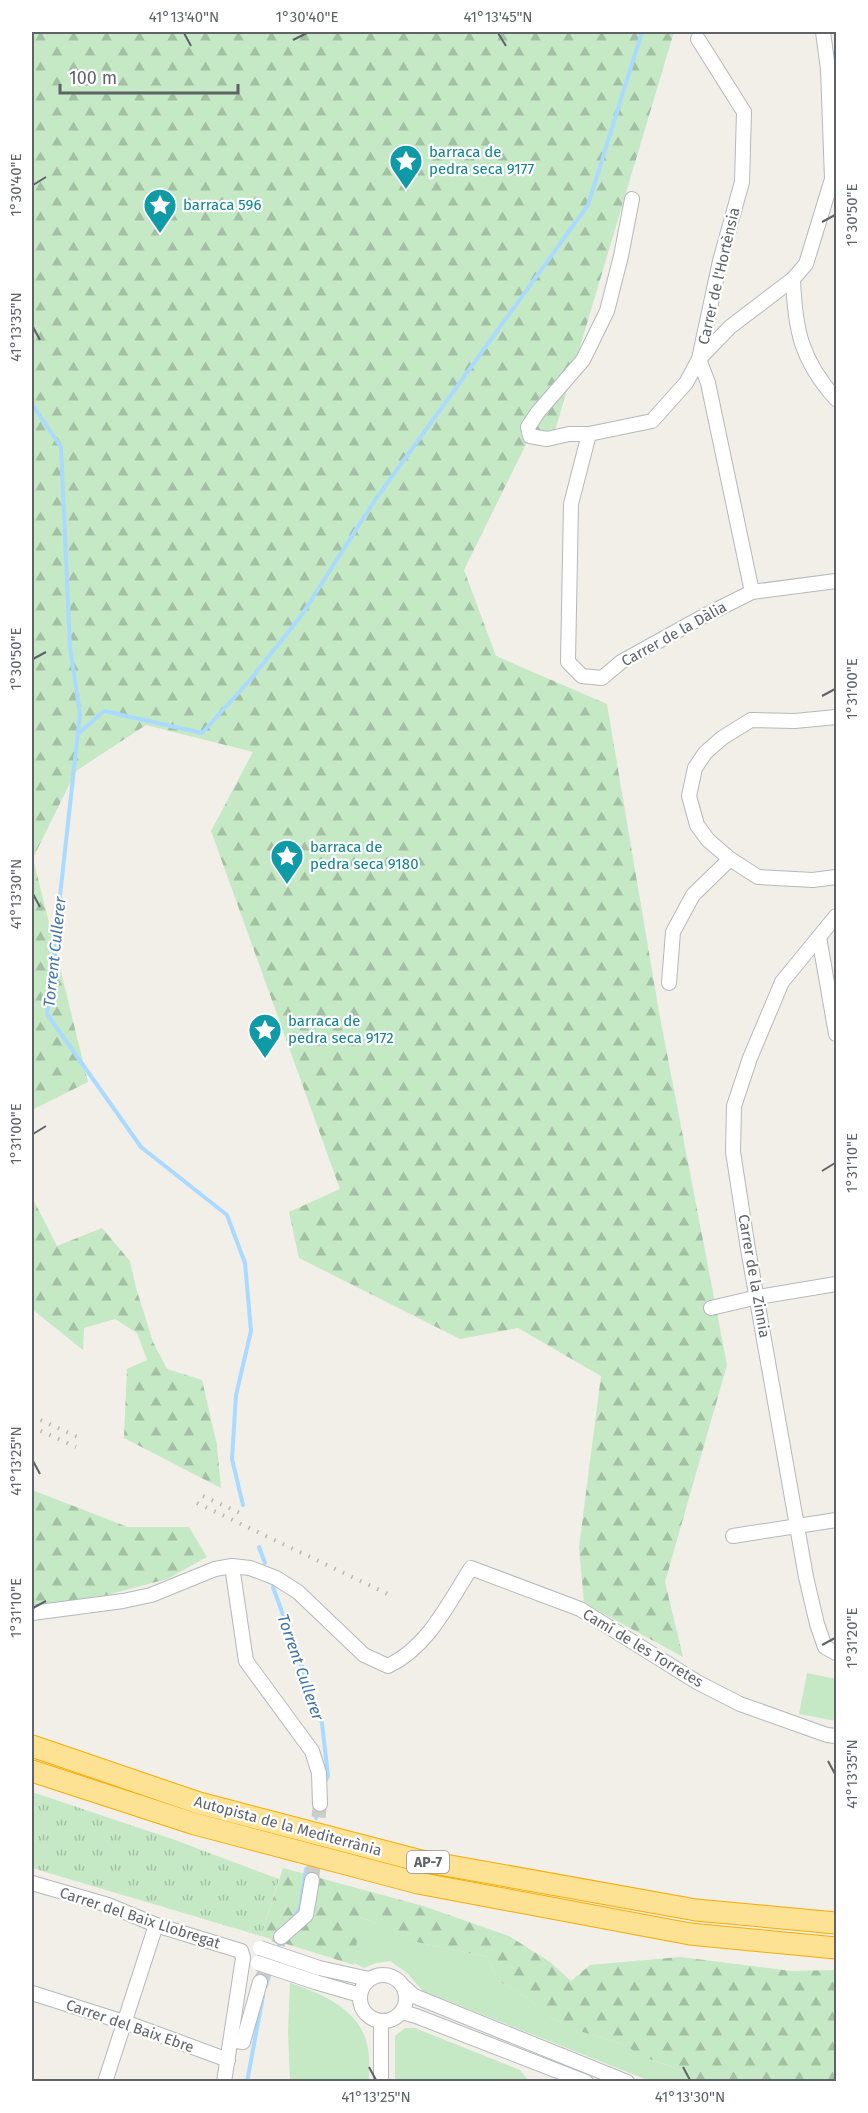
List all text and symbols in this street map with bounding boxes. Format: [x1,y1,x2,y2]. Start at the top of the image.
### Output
text: 41°13'40"N [149,8,219,26]
text: 1°30'40"E [276,8,338,26]
text: 41°13'45"N [463,8,533,26]
scale bar [60,57,238,95]
text: 100 m [69,67,117,89]
place icon: barraca de pedra seca 9177 [388,143,424,190]
place label: barraca de pedra seca 9177 [429,143,535,178]
text: 1°30'40"E [7,154,25,216]
text: 1°30'50"E [843,183,861,247]
place icon: barraca 596 [142,187,178,234]
place label: barraca 596 [183,196,261,214]
street label: Carrer de l'Hortènsia [694,206,744,346]
text: 41°13'35"N [7,292,25,362]
street label: Carrer de la Dàlia [618,598,730,670]
text: 1°30'50"E [7,627,25,691]
text: 1°31'00"E [843,658,861,720]
place icon: barraca de pedra seca 9180 [269,838,305,885]
place label: barraca de pedra seca 9180 [310,838,419,873]
text: 41°13'30"N [7,859,25,929]
water label: Torrent Cullerer [39,895,70,1008]
place icon: barraca de pedra seca 9172 [247,1012,283,1059]
place label: barraca de pedra seca 9172 [288,1012,394,1047]
text: 1°31'00"E [7,1103,25,1165]
text: 1°31'10"E [843,1133,861,1193]
street label: Carrer de la Zinnia [734,1213,774,1339]
text: 41°13'25"N [7,1426,25,1496]
text: 1°31'10"E [7,1578,25,1638]
street label: Camí de les Torretes [579,1605,707,1691]
text: 1°31'20"E [843,1608,861,1668]
water label: Torrent Cullerer [273,1612,328,1724]
text: 41°13'35"N [843,1739,861,1809]
street label: Autopista de la Mediterrània [192,1792,384,1860]
road number: AP-7 [407,1851,449,1873]
street label: Carrer del Baix Llobregat [57,1884,223,1953]
street label: Carrer del Baix Ebre [64,1996,196,2056]
text: 41°13'25"N [341,2088,411,2106]
text: 41°13'30"N [655,2088,725,2106]

